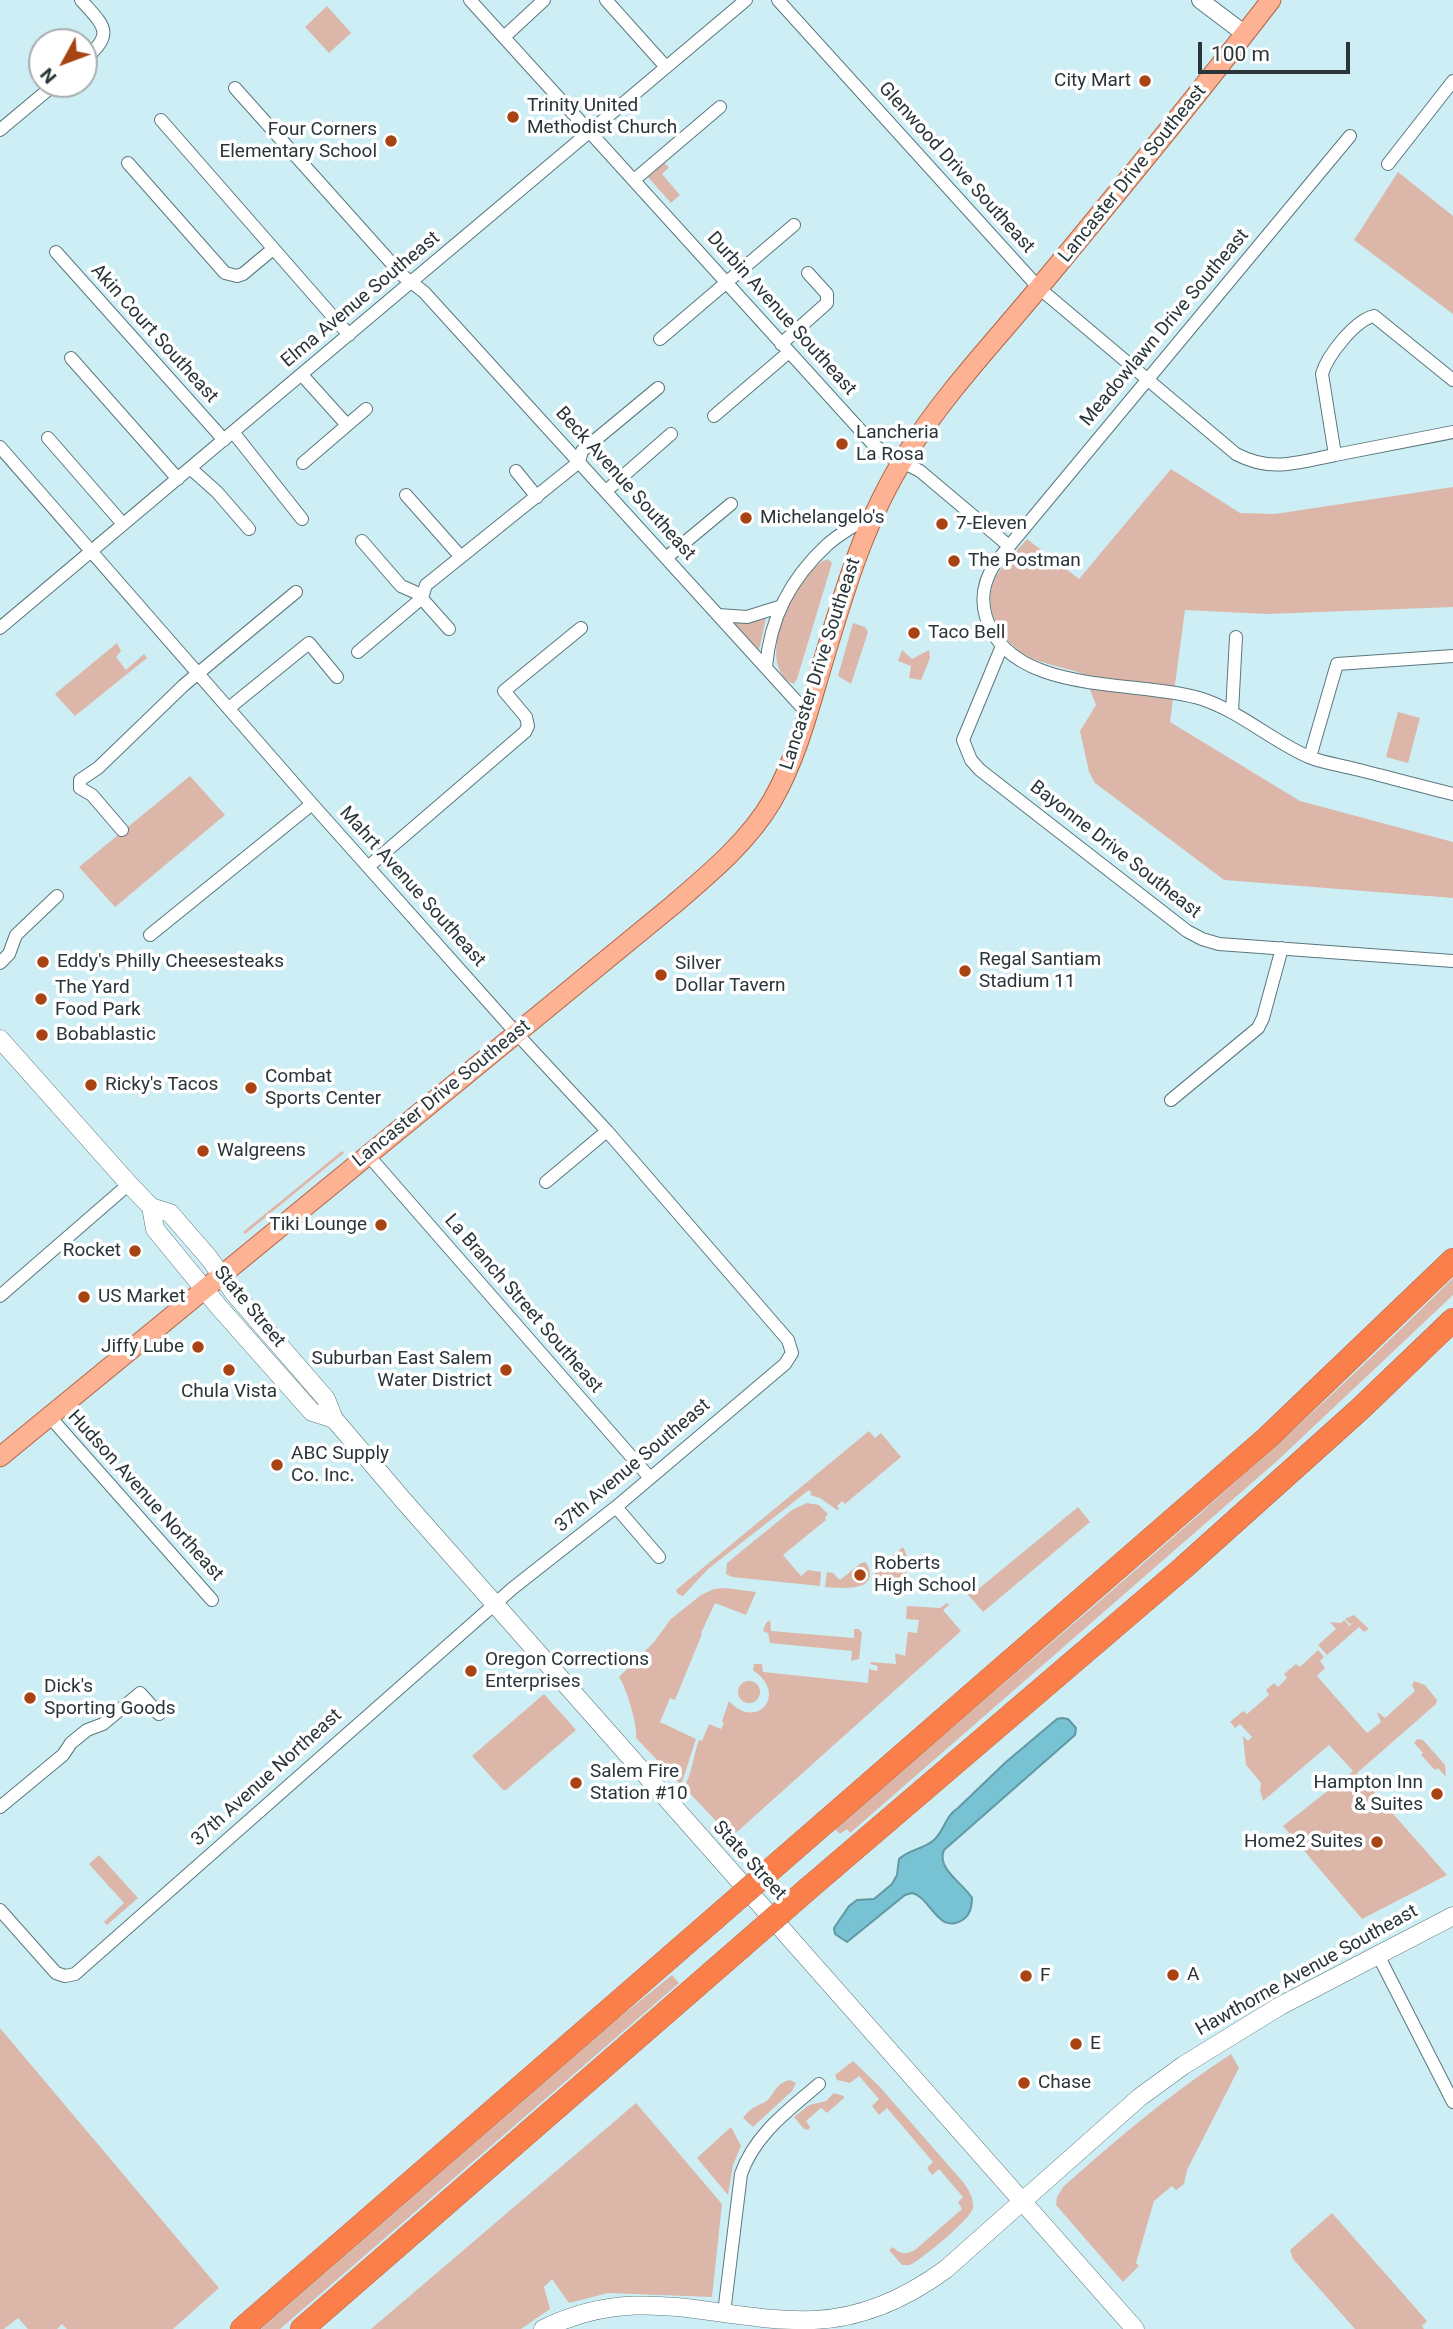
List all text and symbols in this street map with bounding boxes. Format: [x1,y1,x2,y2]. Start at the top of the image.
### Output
north arrow [28,28,98,98]
scale bar [1201,28,1353,72]
text: 100 m [1211,42,1270,66]
text: N [35,63,61,88]
place label: City Mart [1054,70,1131,92]
marker: City Mart [1137,73,1153,89]
street label: Glenwood Drive Southeast [873,78,1039,258]
street label: Lancaster Drive Southeast [1054,81,1212,267]
place label: Trinity United Methodist Church [527,95,677,139]
marker: Trinity United Methodist Church [505,109,521,125]
place label: Four Corners Elementary School [219,119,377,163]
marker: Four Corners Elementary School [383,133,399,149]
street label: Meadowlawn Drive Southeast [1076,225,1254,431]
street label: Elma Avenue Southeast [277,227,445,373]
street label: Durbin Avenue Southeast [701,227,861,401]
street label: Akin Court Southeast [86,260,222,408]
street label: Beck Avenue Southeast [550,403,700,565]
place label: Lancheria La Rosa [856,422,939,466]
marker: Lancheria La Rosa [834,436,850,452]
place label: Michelangelo's [760,507,884,529]
marker: Michelangelo's [738,510,754,526]
place label: 7-Eleven [956,513,1027,535]
marker: 7-Eleven [934,516,950,532]
place label: The Postman [968,550,1081,572]
marker: The Postman [946,553,962,569]
street label: Lancaster Drive Southeast [776,555,866,773]
place label: Taco Bell [928,622,1005,644]
marker: Taco Bell [906,625,922,641]
street label: Bayonne Drive Southeast [1025,776,1205,924]
street label: Mahrt Avenue Southeast [334,802,490,972]
place label: Regal Santiam Stadium 11 [979,949,1101,993]
place label: Eddy's Philly Cheesesteaks [57,951,284,973]
place label: Silver Dollar Tavern [675,953,786,997]
marker: Eddy's Philly Cheesesteaks [35,954,51,970]
marker: Regal Santiam Stadium 11 [957,963,973,979]
marker: Silver Dollar Tavern [653,967,669,983]
place label: The Yard Food Park [55,977,141,1021]
marker: The Yard Food Park [33,991,49,1007]
street label: Lancaster Drive Southeast [349,1015,535,1173]
place label: Bobablastic [56,1024,156,1046]
marker: Bobablastic [34,1027,50,1043]
place label: Combat Sports Center [265,1066,381,1110]
place label: Ricky's Tacos [105,1074,218,1096]
marker: Ricky's Tacos [83,1077,99,1093]
marker: Combat Sports Center [243,1080,259,1096]
place label: Walgreens [217,1140,306,1162]
marker: Walgreens [195,1143,211,1159]
street label: La Branch Street Southeast [439,1210,607,1398]
place label: Tiki Lounge [269,1214,367,1236]
marker: Tiki Lounge [373,1217,389,1233]
place label: Rocket [63,1240,121,1262]
marker: Rocket [127,1243,143,1259]
street label: State Street [208,1262,290,1352]
place label: US Market [98,1286,185,1308]
marker: US Market [76,1289,92,1305]
place label: Jiffy Lube [101,1336,184,1358]
marker: Jiffy Lube [190,1339,206,1355]
place label: Suburban East Salem Water District [312,1348,492,1392]
marker: Chula Vista [221,1362,237,1378]
marker: Suburban East Salem Water District [498,1362,514,1378]
place label: Chula Vista [181,1381,277,1403]
street label: 37th Avenue Southeast [551,1394,715,1538]
street label: Hudson Avenue Northeast [62,1406,228,1586]
place label: ABC Supply Co. Inc. [291,1443,389,1487]
marker: ABC Supply Co. Inc. [269,1457,285,1473]
place label: Roberts High School [874,1553,976,1597]
marker: Roberts High School [852,1567,868,1583]
place label: Oregon Corrections Enterprises [485,1649,649,1693]
marker: Oregon Corrections Enterprises [463,1663,479,1679]
place label: Dick's Sporting Goods [44,1676,176,1720]
marker: Dick's Sporting Goods [22,1690,38,1706]
street label: 37th Avenue Northeast [187,1705,347,1851]
place label: Salem Fire Station #10 [590,1761,688,1805]
place label: Hampton Inn & Suites [1314,1772,1423,1816]
marker: Salem Fire Station #10 [568,1775,584,1791]
marker: Hampton Inn & Suites [1429,1786,1445,1802]
street label: State Street [707,1817,791,1905]
place label: Home2 Suites [1244,1831,1363,1853]
marker: Home2 Suites [1369,1834,1385,1850]
street label: Hawthorne Avenue Southeast [1192,1900,1422,2042]
place label: A [1187,1964,1199,1986]
place label: F [1040,1965,1051,1987]
marker: A [1165,1967,1181,1983]
marker: F [1018,1968,1034,1984]
place label: E [1090,2033,1101,2055]
marker: E [1068,2036,1084,2052]
place label: Chase [1038,2072,1091,2094]
marker: Chase [1016,2075,1032,2091]

